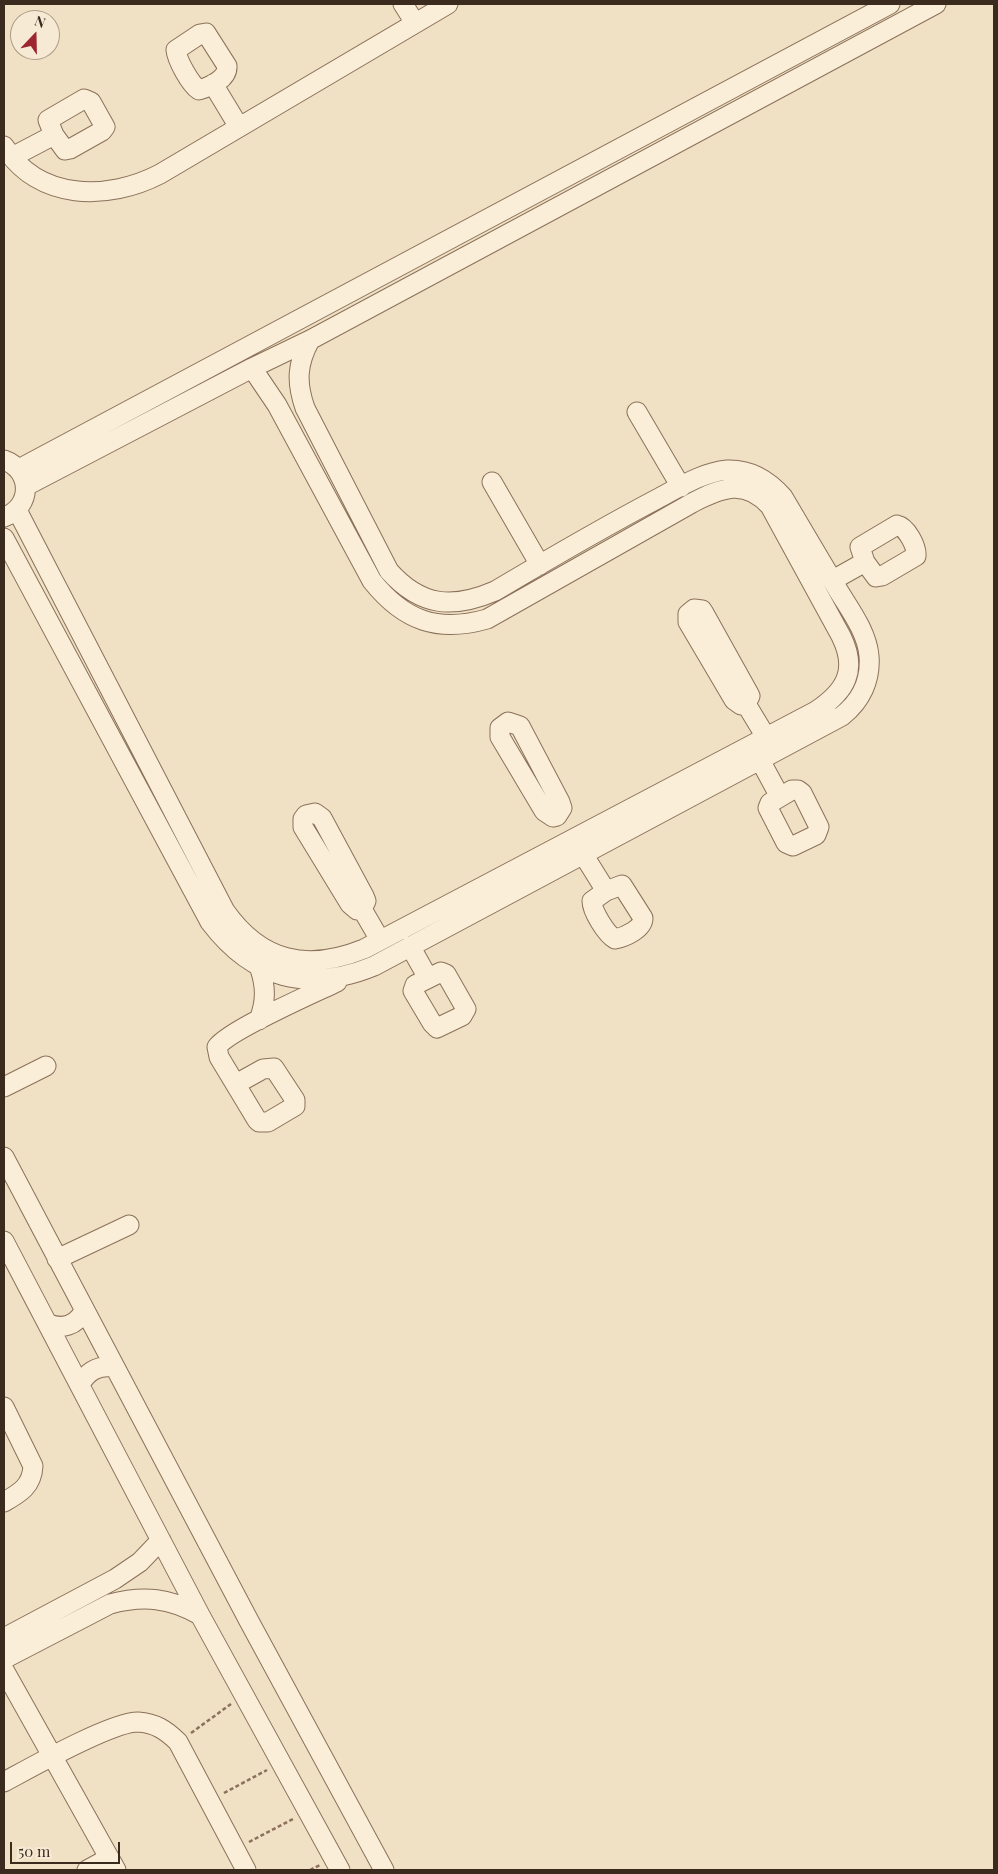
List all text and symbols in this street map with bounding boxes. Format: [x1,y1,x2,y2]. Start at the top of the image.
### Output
north arrow [10,10,60,60]
text: N [32,11,48,32]
scale bar [12,1832,122,1864]
text: 50 m [18,1841,50,1861]

